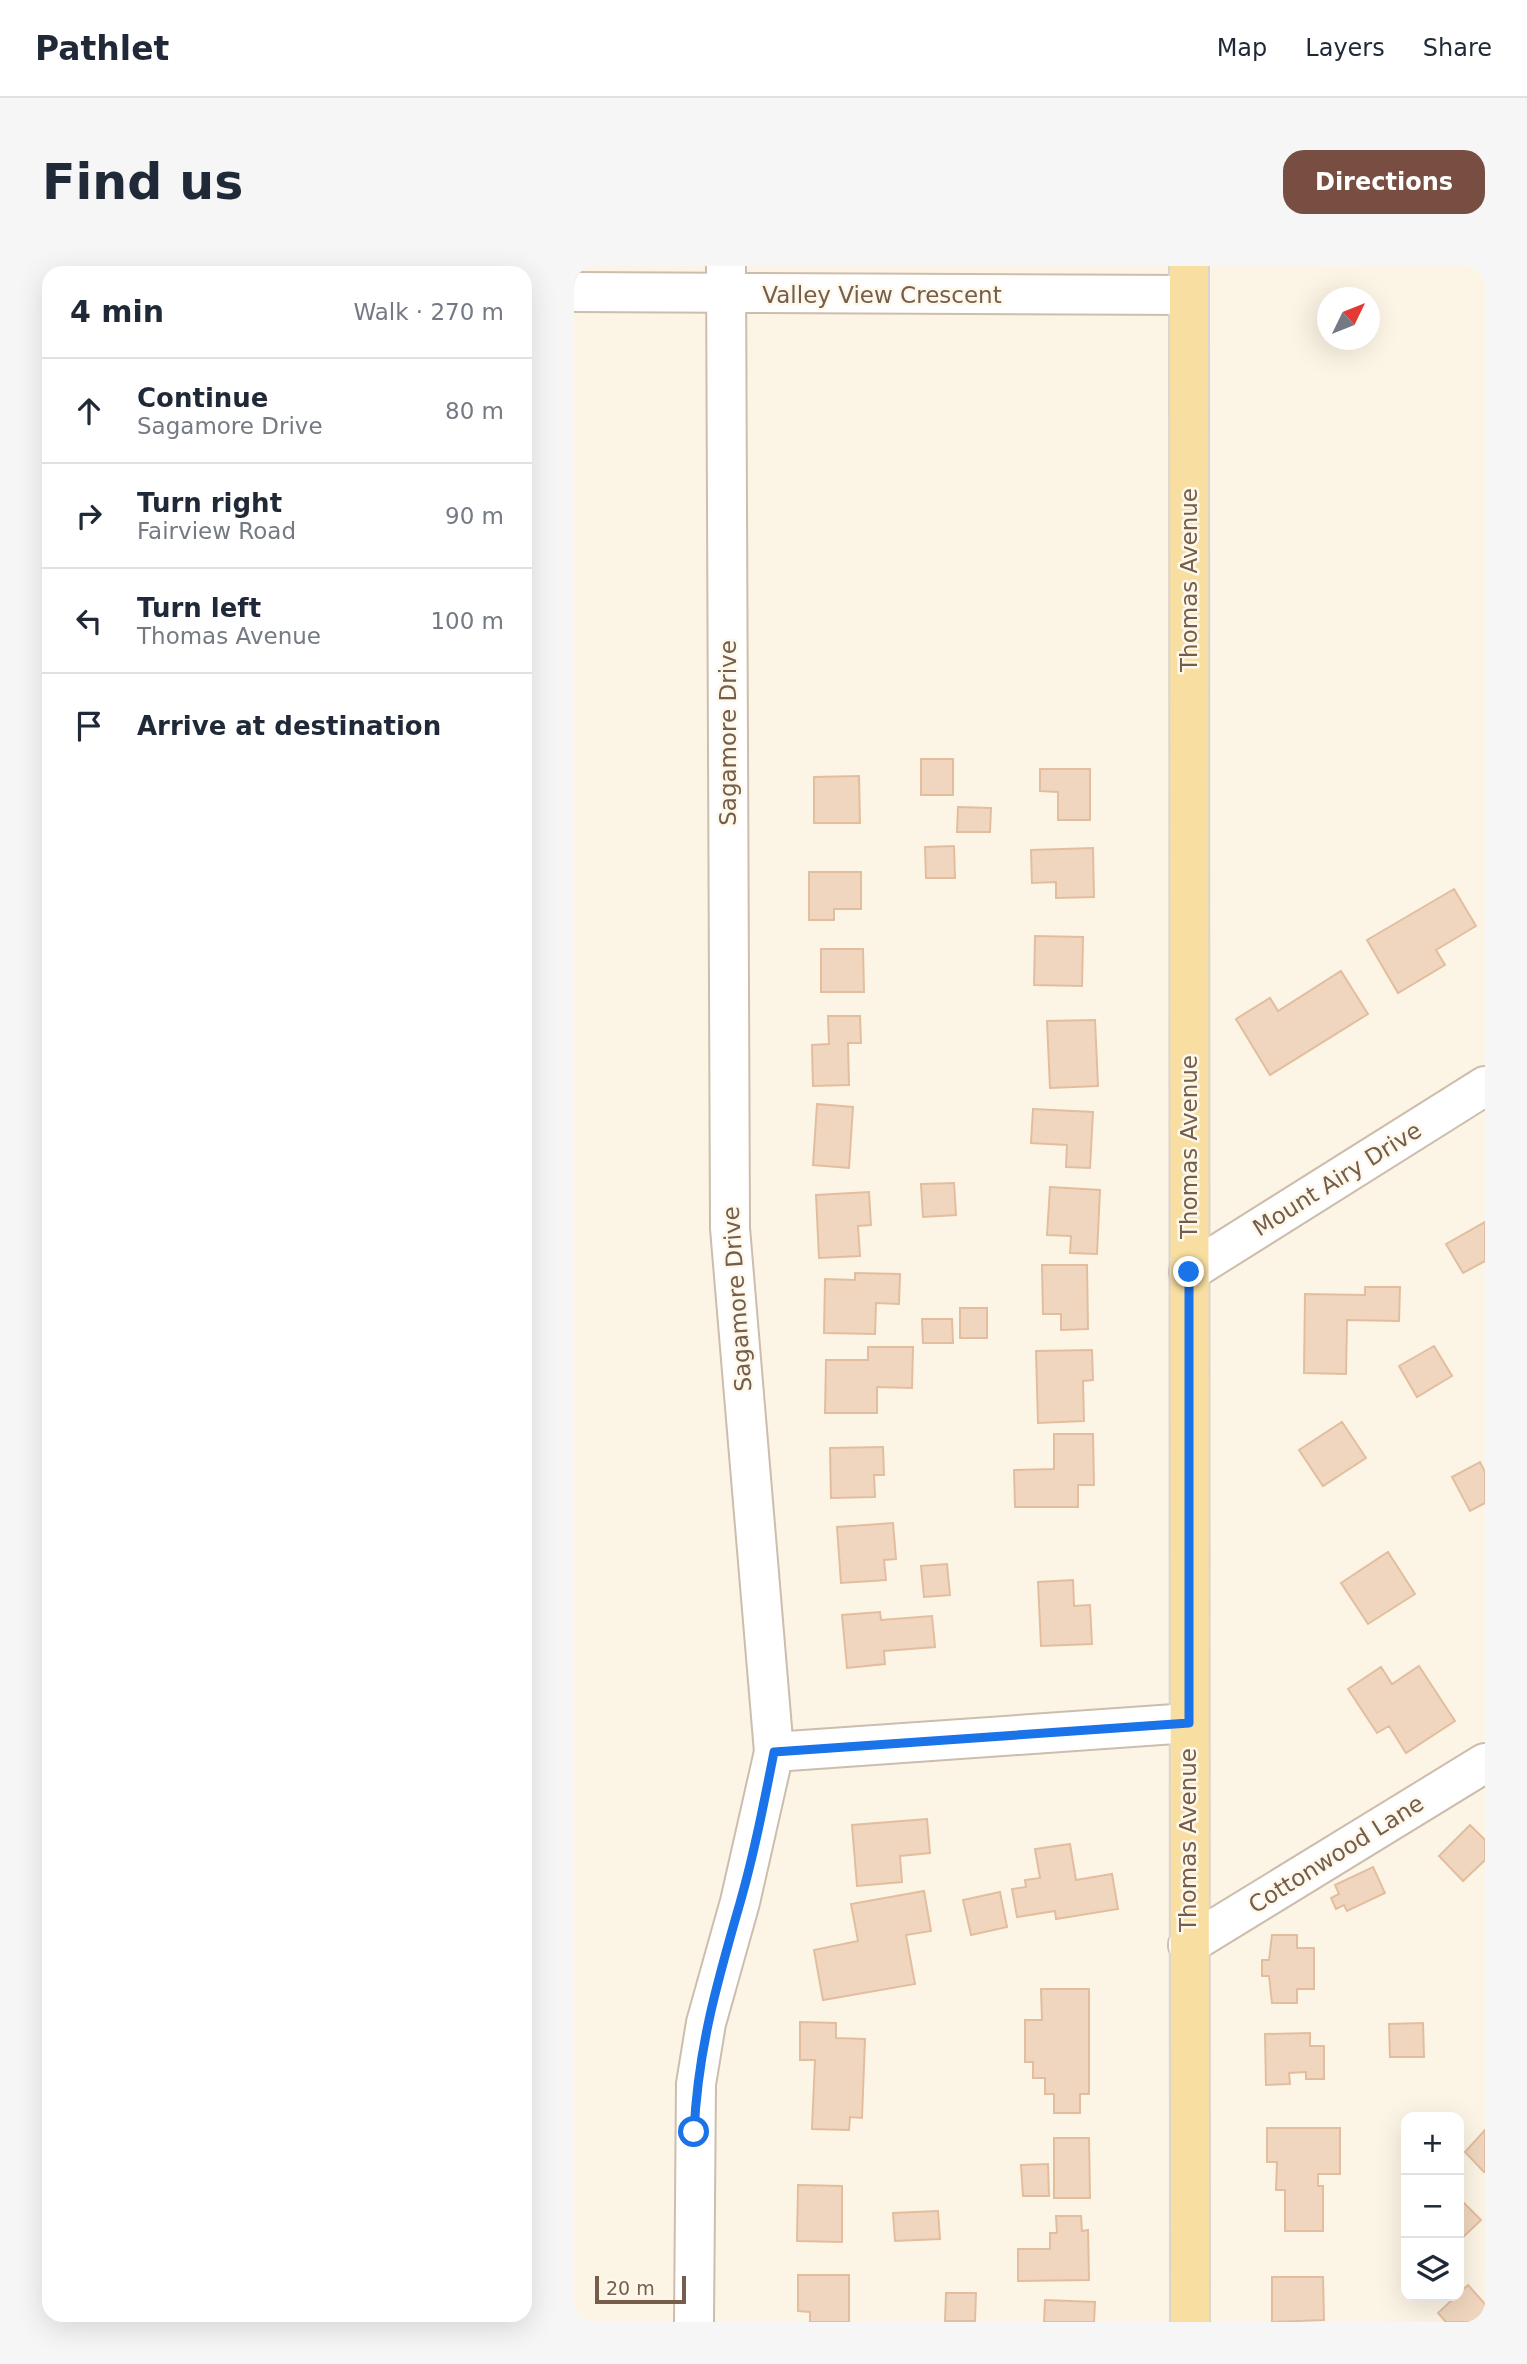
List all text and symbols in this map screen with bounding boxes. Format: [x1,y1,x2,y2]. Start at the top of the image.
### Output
text: Pathlet [35,29,169,68]
text: Map [1217,34,1267,62]
text: Layers [1305,34,1385,62]
text: Share [1423,34,1492,62]
button: Directions [1283,150,1485,214]
text: Find us [42,154,243,211]
street label: Valley View Crescent [762,282,1002,308]
north arrow [1317,287,1380,350]
text: 4 min [70,294,164,329]
text: Walk · 270 m [353,299,504,325]
text: Continue [137,383,268,413]
icon: ahead [70,392,108,430]
text: 80 m [445,398,504,424]
text: Sagamore Drive [137,413,323,439]
text: Turn right [137,488,282,518]
street label: Thomas Avenue [1176,488,1202,673]
icon: right [70,497,108,535]
text: 90 m [445,503,504,529]
text: Fairview Road [137,518,296,544]
text: Turn left [137,593,261,623]
icon: left [70,602,108,640]
text: 100 m [430,608,504,634]
text: Thomas Avenue [137,623,321,649]
street label: Sagamore Drive [715,640,741,826]
icon: arrive [70,707,108,745]
text: Arrive at destination [137,711,441,741]
street label: Thomas Avenue [1176,1055,1202,1240]
street label: Mount Airy Drive [1248,1117,1426,1241]
street label: Sagamore Drive [718,1206,756,1392]
route end [1173,1256,1204,1287]
street label: Thomas Avenue [1175,1748,1201,1933]
street label: Cottonwood Lane [1244,1790,1428,1918]
map controls [1401,2112,1464,2301]
button: + [1401,2112,1464,2175]
route start [678,2116,709,2147]
button: − [1401,2175,1464,2238]
button: layers [1401,2238,1464,2301]
scale bar [595,2273,686,2305]
text: 20 m [606,2277,655,2299]

